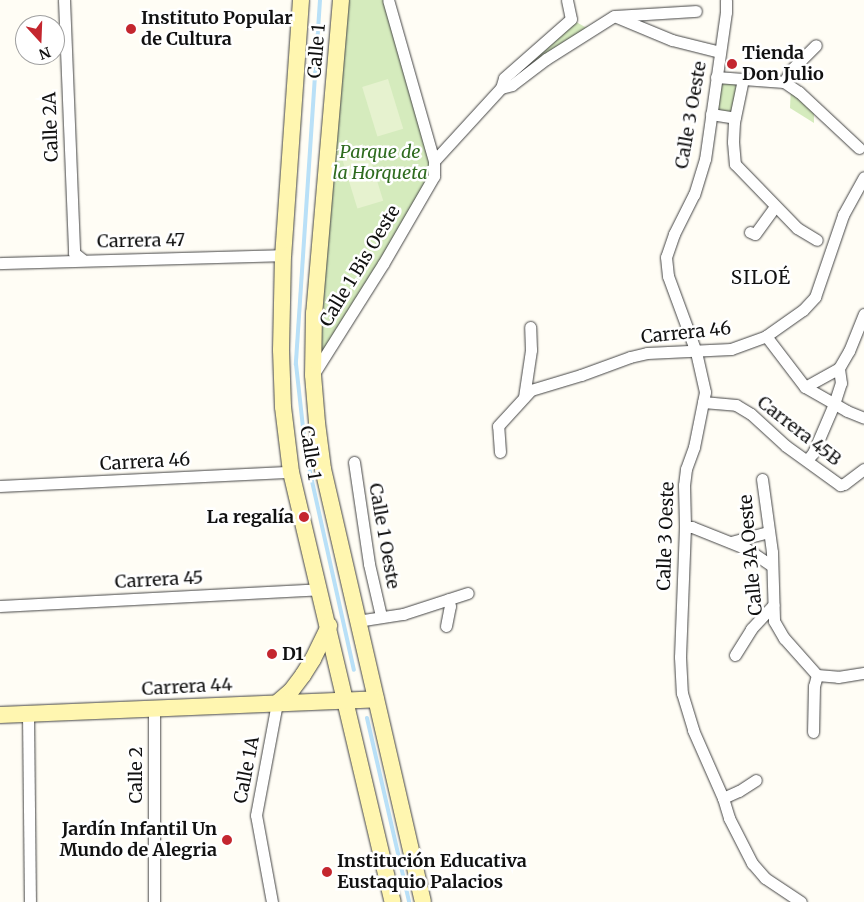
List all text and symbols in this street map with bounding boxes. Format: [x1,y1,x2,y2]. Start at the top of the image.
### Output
place label: Instituto Popular de Cultura [141,8,293,50]
north arrow [15,15,65,65]
marker: Instituto Popular de Cultura [125,23,137,35]
street label: Calle 1 [304,23,330,79]
text: N [37,43,53,64]
place label: Tienda Don Julio [742,43,824,86]
marker: Tienda Don Julio [726,58,738,70]
street label: Calle 3 Oeste [671,59,711,171]
street label: Calle 2A [39,92,63,162]
park label: Parque de la Horqueta [333,142,427,184]
street label: Calle 1 Bis Oeste [315,201,405,331]
street label: Carrera 47 [97,229,185,253]
district label: SILOÉ [730,267,792,289]
street label: Carrera 46 [640,318,732,348]
street label: Carrera 45B [753,392,845,470]
street label: Calle 1 [295,424,325,482]
street label: Carrera 46 [99,449,191,475]
street label: Calle 3 Oeste [653,481,679,591]
street label: Calle 1 Oeste [364,482,404,590]
street label: Calle 3A Oeste [735,494,767,616]
place label: La regalía [207,506,294,528]
marker: La regalía [298,511,310,523]
street label: Carrera 45 [114,567,204,593]
place label: D1 [282,643,304,665]
marker: D1 [266,648,278,660]
street label: Carrera 44 [141,674,233,700]
street label: Calle 1A [230,735,264,805]
street label: Calle 2 [125,746,147,804]
place label: Jardín Infantil Un Mundo de Alegria [59,819,217,862]
marker: Jardín Infantil Un Mundo de Alegria [221,834,233,846]
place label: Institución Educativa Eustaquio Palacios [337,851,527,894]
marker: Institución Educativa Eustaquio Palacios [321,866,333,878]

